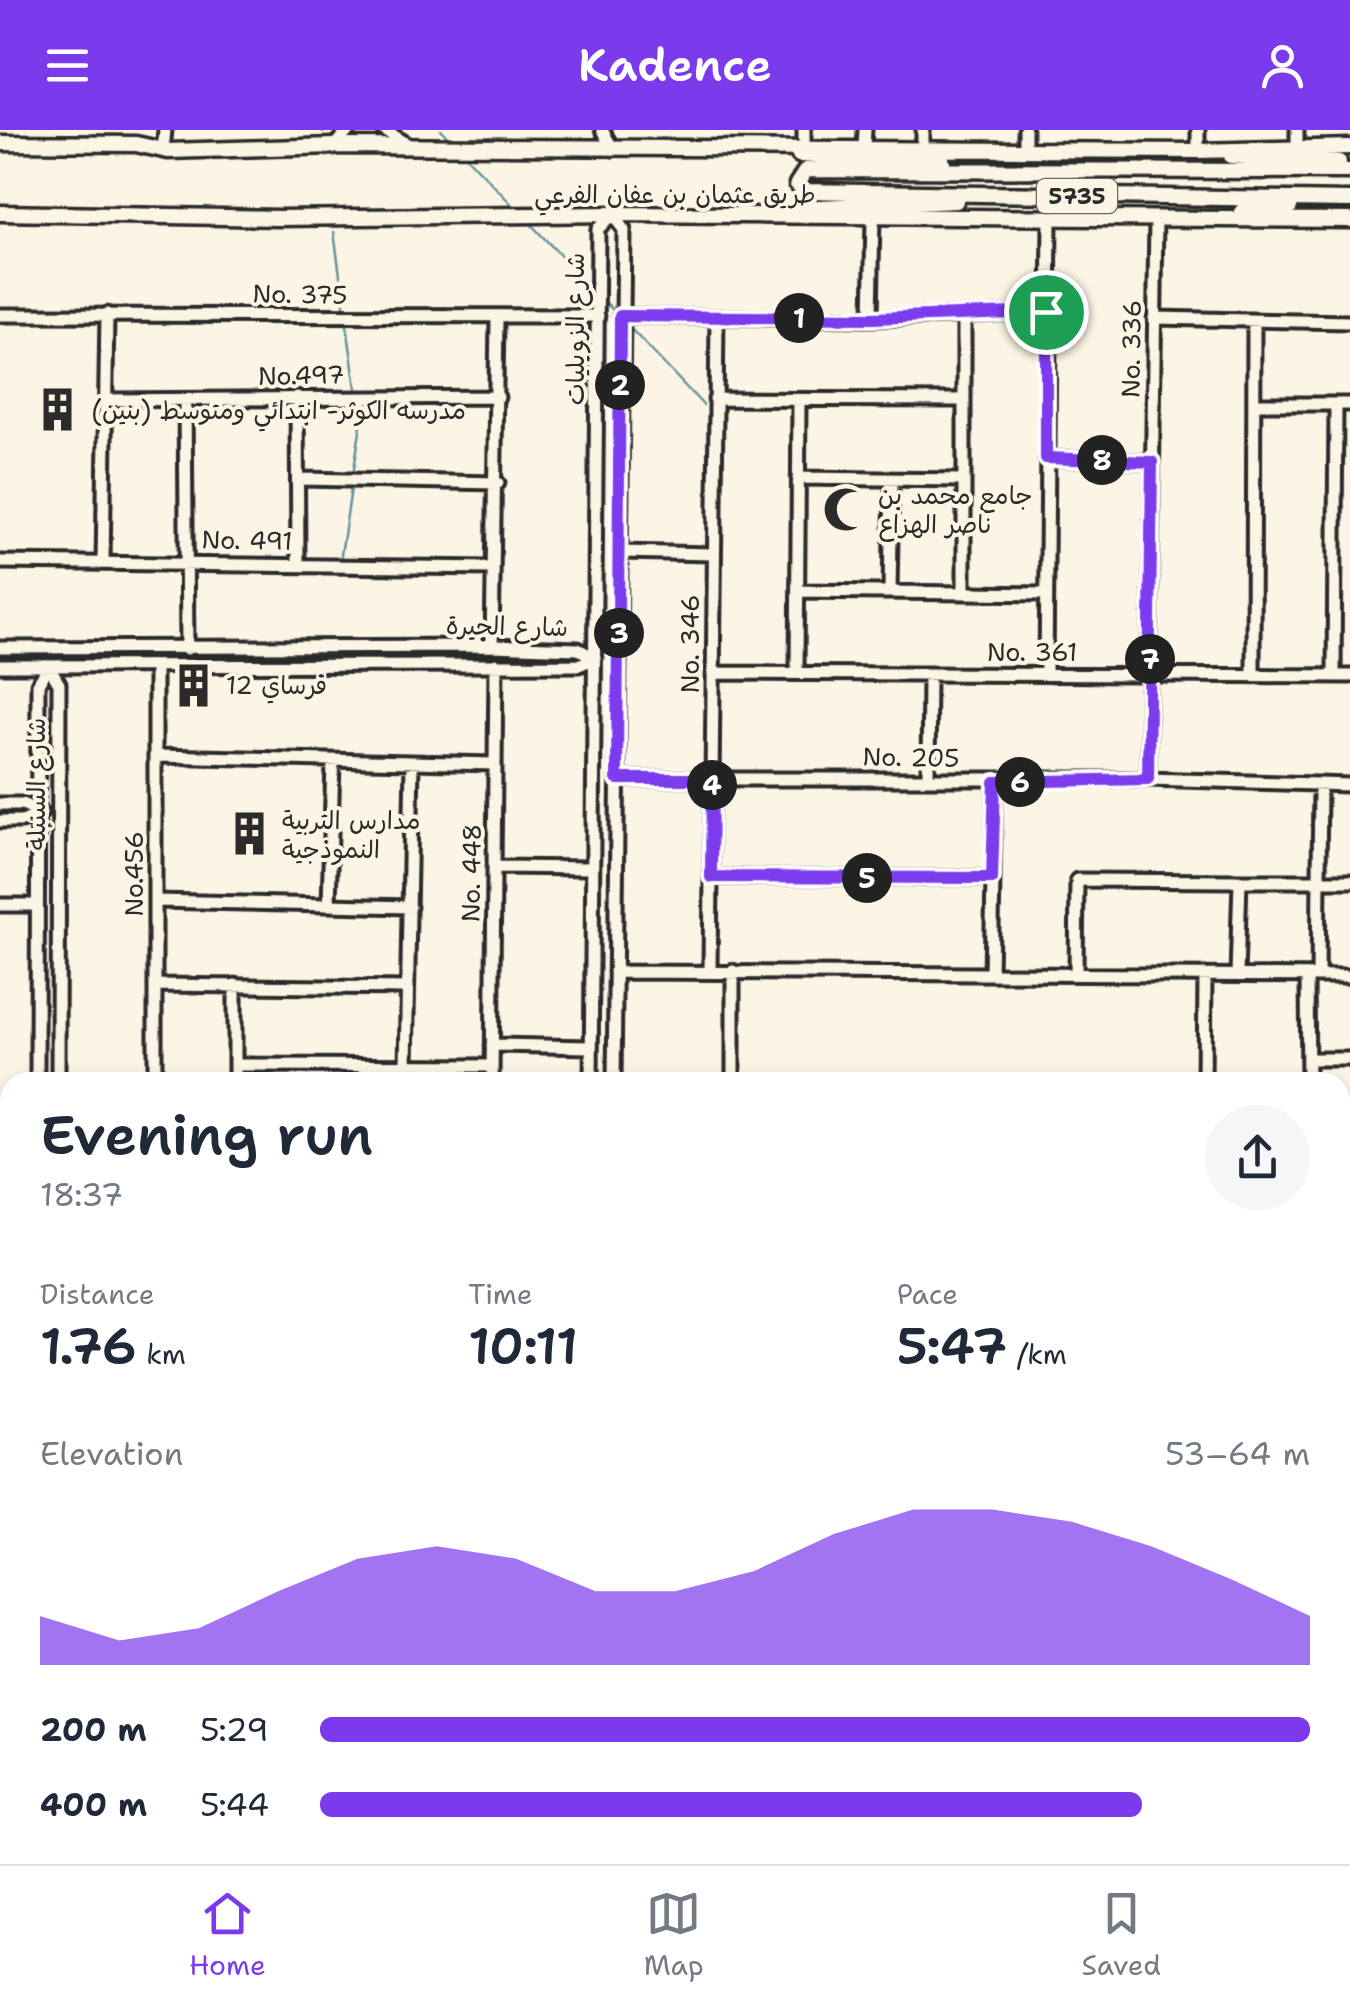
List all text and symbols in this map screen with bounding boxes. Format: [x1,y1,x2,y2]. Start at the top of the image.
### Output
text: Kadence [578,35,772,95]
icon: menu [40,38,95,93]
icon: person [1255,38,1310,93]
street label: طريق عثمان بن عفان الفرعي [534,177,816,216]
road number: 5735 [1037,179,1117,213]
street label: شارع الزويليات [558,253,593,405]
pin [1004,270,1089,355]
street label: No. 375 [252,276,348,312]
icon: arrive [1019,285,1074,340]
pin: 1 [774,293,824,343]
text: 1 [793,299,805,337]
street label: No. 336 [1113,300,1149,398]
street label: No.497 [257,357,345,393]
pin: 2 [595,360,645,410]
text: 2 [610,366,630,404]
building icon: مدرسه الكوثر- ابتدائي ومتوسط (بنين) [34,386,82,434]
place label: مدرسه الكوثر- ابتدائي ومتوسط (بنين) [91,393,466,432]
pin: 8 [1077,435,1127,485]
text: 8 [1092,441,1112,479]
place label: جامع محمد بن ناصر الهزاع [878,478,1033,542]
mosque icon: جامع محمد بن ناصر الهزاع [821,485,869,533]
street label: No. 491 [201,522,293,558]
street label: No. 346 [673,595,707,693]
street label: شارع الجيرة [446,608,568,645]
pin: 3 [594,608,644,658]
text: 3 [609,614,629,652]
pin: 7 [1125,634,1175,684]
street label: No. 361 [987,635,1077,669]
text: 7 [1140,640,1160,678]
building icon: فرساي 12 [169,661,217,709]
place label: فرساي 12 [226,668,327,704]
street label: شارع السنبلة [19,718,54,850]
street label: No. 205 [862,739,960,775]
pin: 6 [995,757,1045,807]
pin: 4 [687,760,737,810]
text: 6 [1010,763,1030,801]
text: 4 [702,766,722,804]
place label: مدارس التربية النموذجية [282,803,420,866]
building icon: مدارس التربية النموذجية [225,810,273,858]
street label: No. 448 [453,823,489,923]
street label: No.456 [117,831,151,917]
pin: 5 [842,853,892,903]
text: 5 [858,859,876,897]
text: Evening run [40,1098,373,1172]
button: share [1205,1105,1310,1210]
text: 18:37 [40,1173,123,1216]
text: Distance [40,1275,155,1313]
text: Time [468,1275,533,1313]
text: Pace [897,1275,958,1313]
text: 1.76 [40,1313,137,1380]
text: 10:11 [468,1313,578,1380]
text: 5:47 [897,1313,1007,1380]
text: km [137,1335,186,1373]
text: /km [1007,1335,1067,1373]
text: Elevation [40,1432,183,1475]
text: 53–64 m [1165,1432,1310,1475]
text: 200 m [40,1708,147,1751]
text: 5:29 [200,1708,269,1751]
text: 400 m [40,1783,147,1826]
text: 5:44 [200,1783,269,1826]
tab: Home [189,1886,266,1984]
tab: Map [644,1886,704,1984]
tab: Saved [1082,1886,1161,1984]

